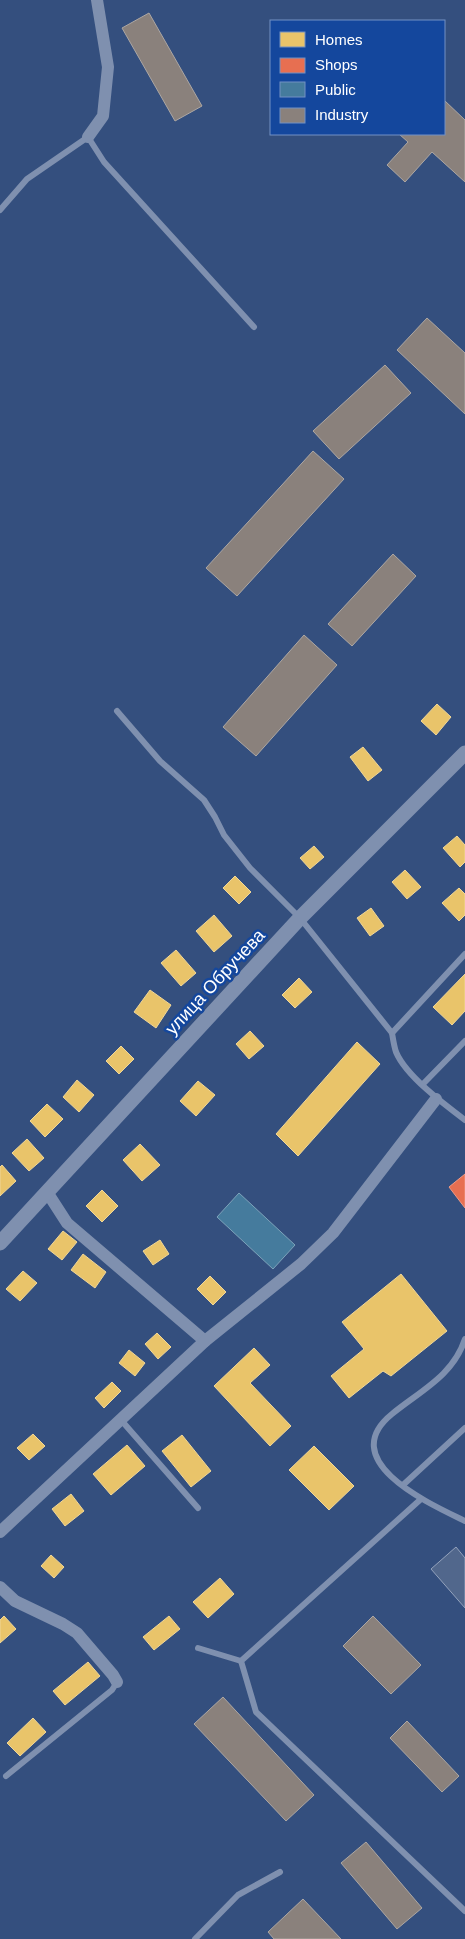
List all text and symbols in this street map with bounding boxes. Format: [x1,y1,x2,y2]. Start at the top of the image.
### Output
legend [270,20,445,135]
text: Homes [315,31,363,48]
text: Shops [315,56,358,73]
text: Public [315,81,356,98]
text: Industry [315,106,369,123]
street label: улица Обручева [161,925,269,1039]

